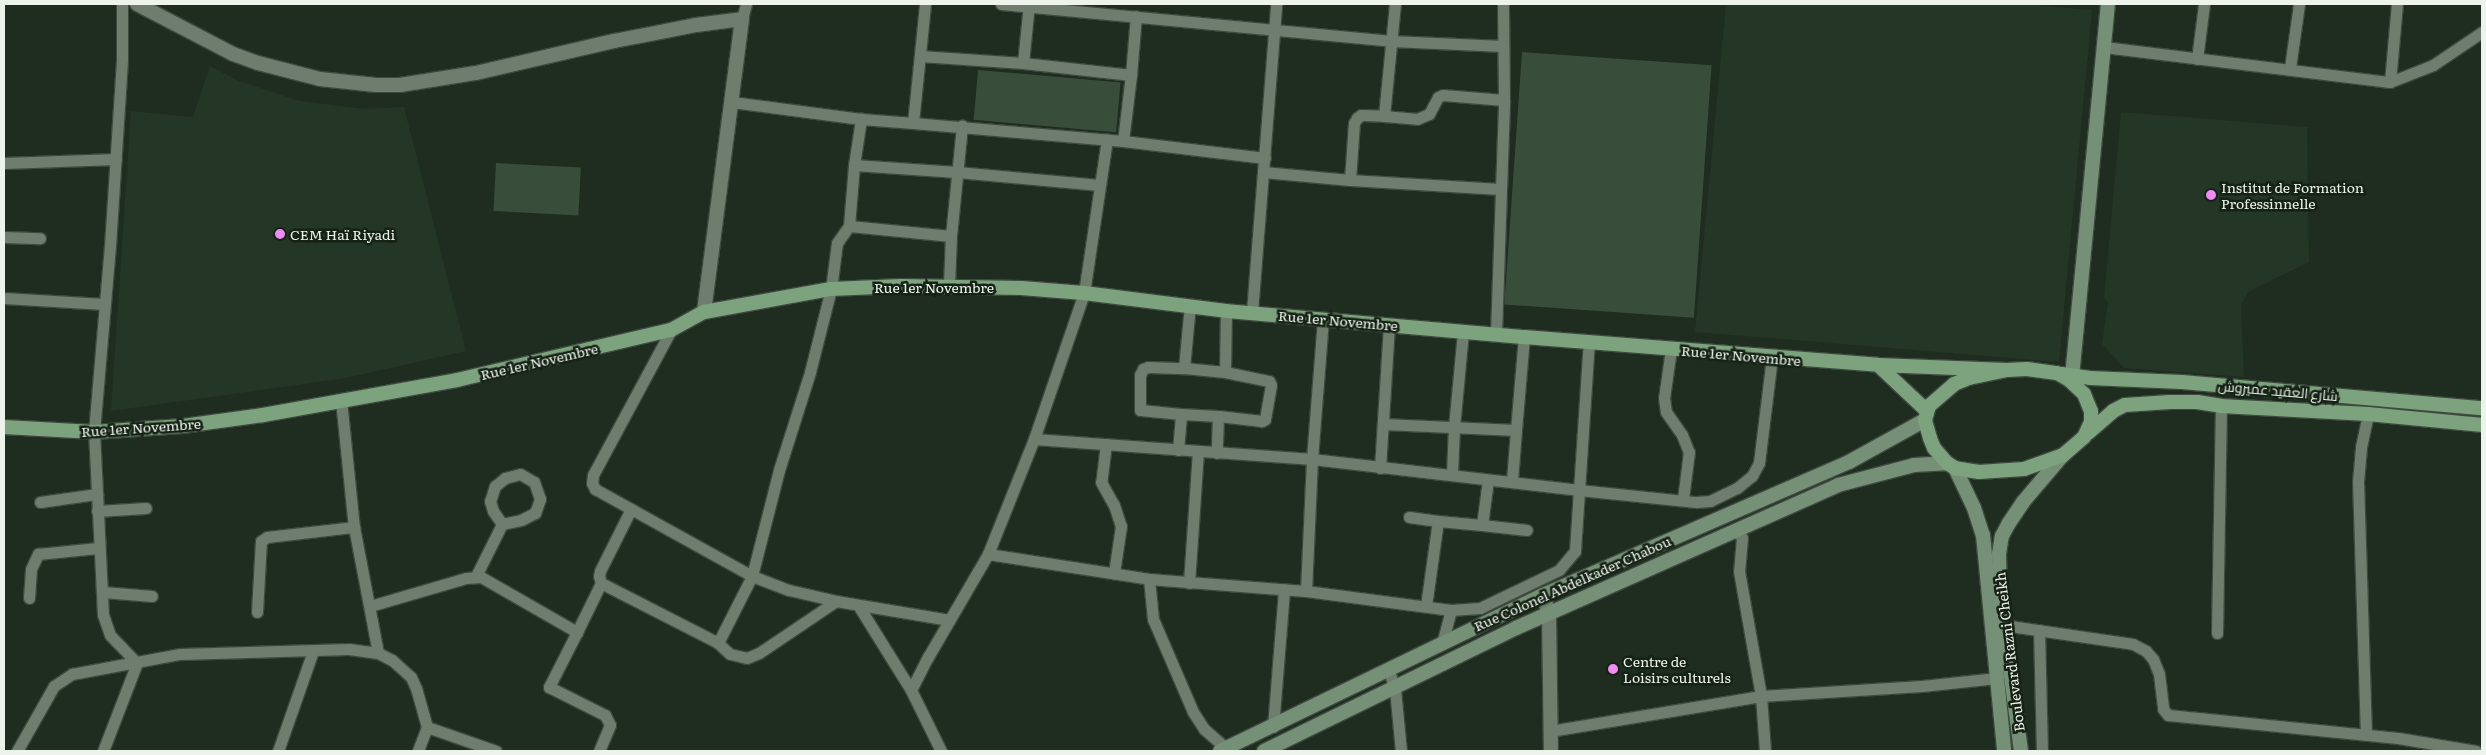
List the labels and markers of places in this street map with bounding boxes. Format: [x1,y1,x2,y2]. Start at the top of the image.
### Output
place label: Institut de Formation Professinnelle [2221,179,2364,212]
marker: Institut de Formation Professinnelle [2205,189,2217,201]
place label: CEM Haï Riyadi [290,226,395,242]
marker: CEM Haï Riyadi [274,228,286,240]
place label: Centre de Loisirs culturels [1623,653,1731,686]
marker: Centre de Loisirs culturels [1607,663,1619,675]

